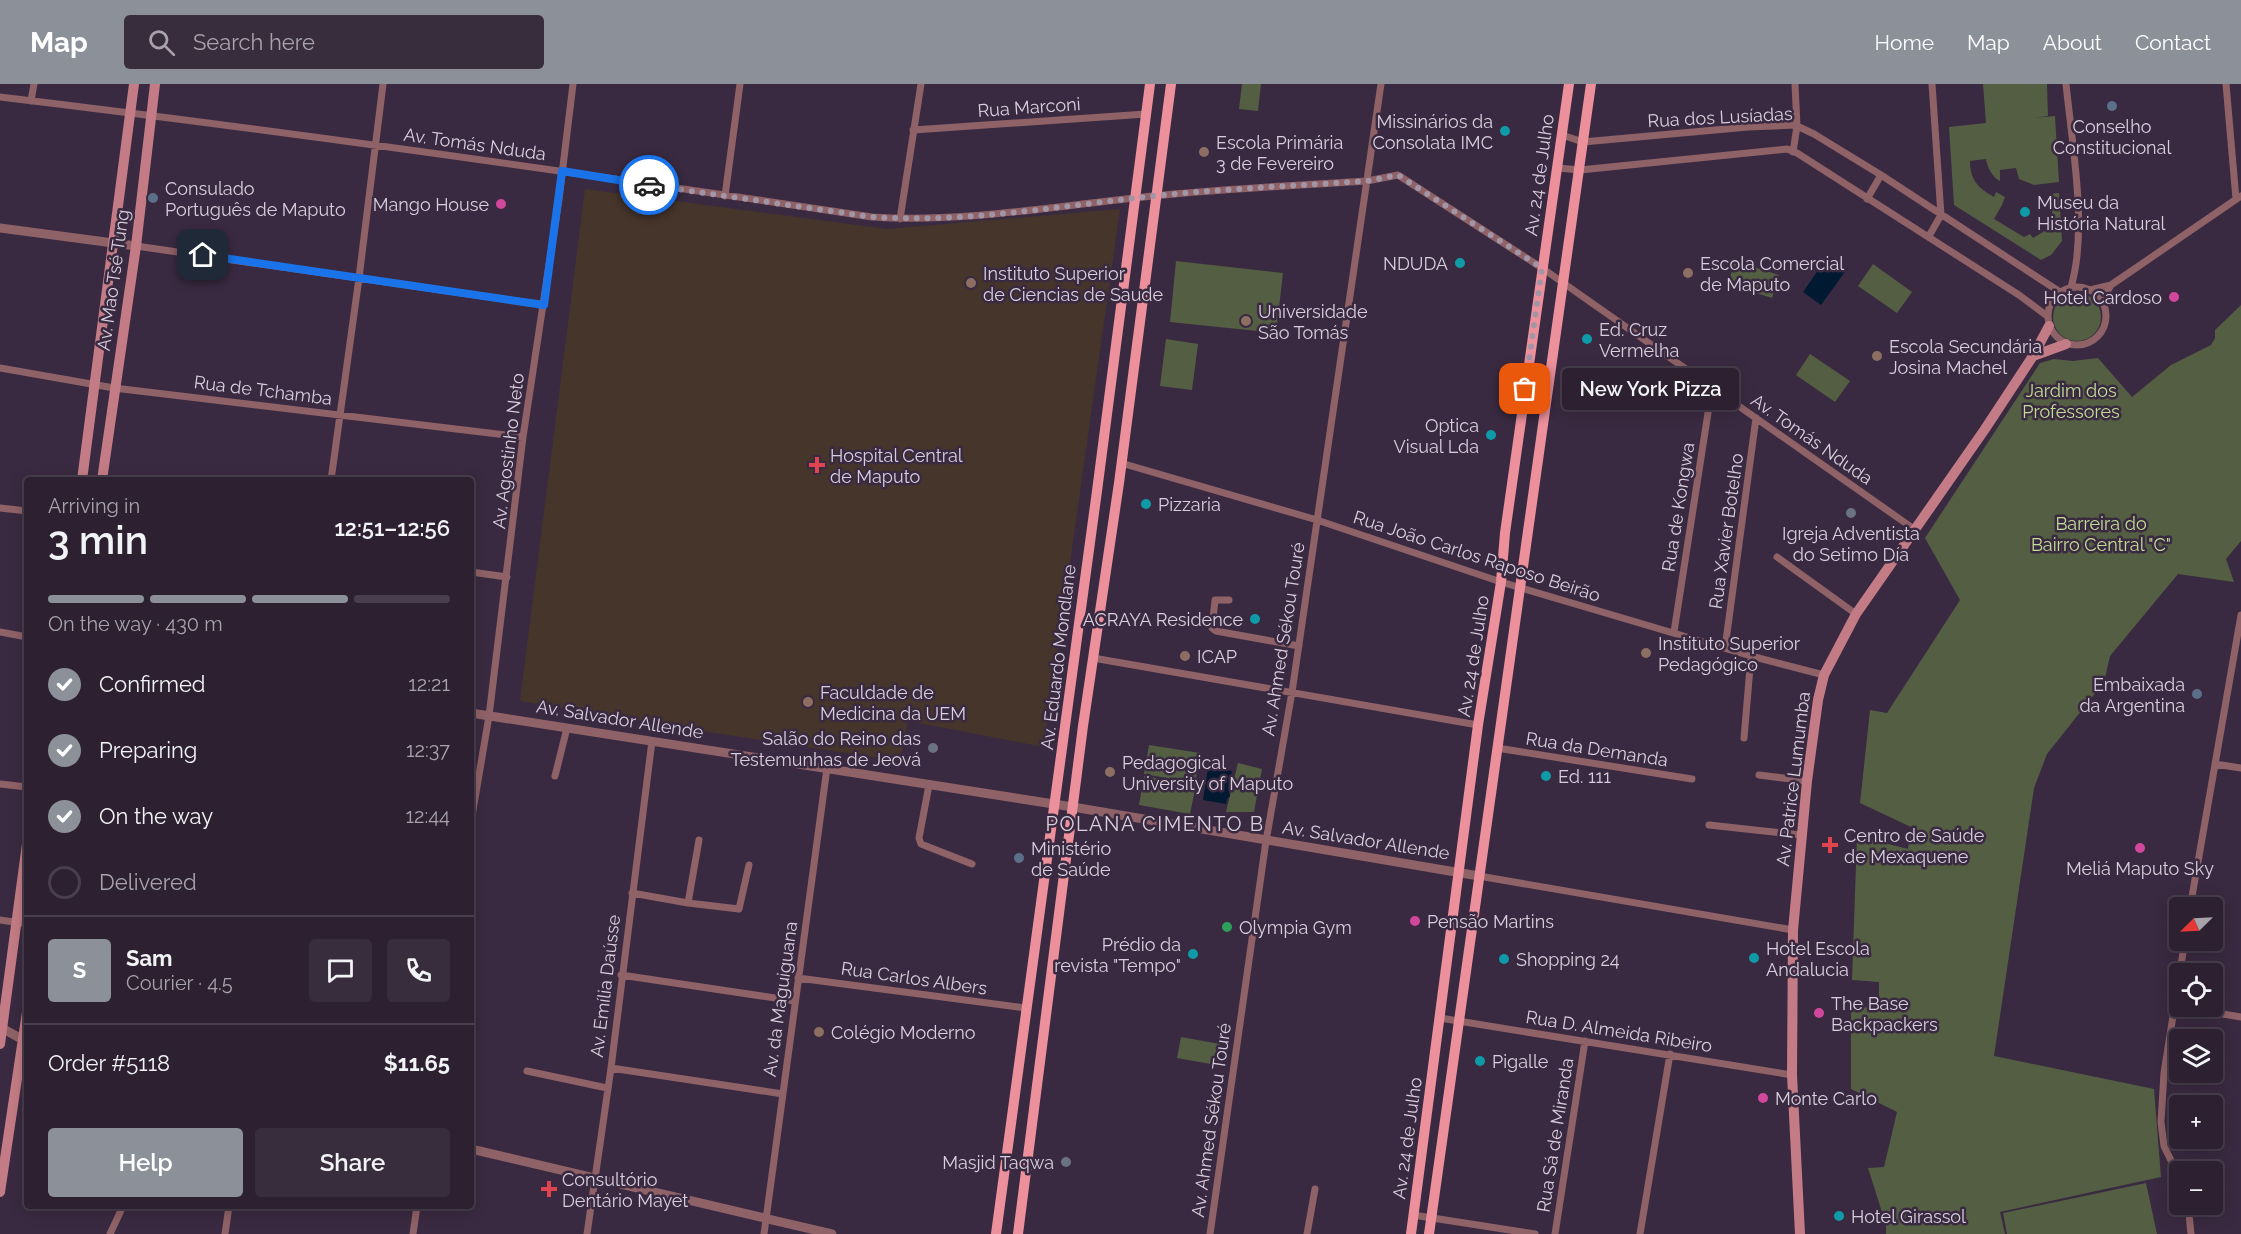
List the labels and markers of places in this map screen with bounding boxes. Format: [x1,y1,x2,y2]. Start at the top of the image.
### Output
marker: Conselho Constitucional [2105,99,2119,113]
place label: Missinários da Consolata IMC [1372,111,1493,153]
place label: Conselho Constitucional [2053,116,2171,158]
marker: Missinários da Consolata IMC [1498,124,1512,138]
place label: Escola Primária 3 de Fevereiro [1216,132,1343,174]
marker: Escola Primária 3 de Fevereiro [1197,145,1211,159]
place label: Consulado Português de Maputo [165,178,346,220]
marker: Consulado Português de Maputo [146,191,160,205]
place label: Museu da História Natural [2037,192,2165,234]
place label: Mango House [373,194,489,215]
marker: Mango House [494,197,508,211]
marker: Museu da História Natural [2018,205,2032,219]
pin [177,229,228,280]
place label: NDUDA [1383,253,1448,274]
place label: Escola Comercial de Maputo [1700,253,1844,295]
marker: NDUDA [1453,256,1467,270]
place label: Instituto Superior de Ciencias de Saude [983,263,1164,305]
marker: Escola Comercial de Maputo [1681,266,1695,280]
marker: Instituto Superior de Ciencias de Saude [964,276,978,290]
place label: Hotel Cardoso [2043,287,2162,308]
marker: Hotel Cardoso [2167,290,2181,304]
place label: Universidade São Tomás [1258,301,1368,343]
marker: Universidade São Tomás [1239,314,1253,328]
place label: Ed. Cruz Vermelha [1599,319,1679,361]
marker: Ed. Cruz Vermelha [1580,332,1594,346]
place label: Escola Secundária Josina Machel [1889,336,2042,378]
marker: Escola Secundária Josina Machel [1870,349,1884,363]
pin [1499,363,1550,414]
callout: New York Pizza [1561,368,1738,410]
place label: Optica Visual Lda [1393,415,1479,457]
marker: Optica Visual Lda [1484,428,1498,442]
place label: Hospital Central de Maputo [830,445,963,487]
marker: Hospital Central de Maputo [808,456,826,474]
place label: Pizzaria [1158,494,1221,515]
marker: Pizzaria [1139,497,1153,511]
marker: Igreja Adventista do Setimo Día [1844,506,1858,520]
place label: Igreja Adventista do Setimo Día [1782,523,1920,565]
place label: ACRAYA Residence [1083,609,1243,630]
marker: ACRAYA Residence [1248,612,1262,626]
place label: Instituto Superior Pedagógico [1658,633,1801,675]
place label: ICAP [1197,646,1237,667]
marker: Instituto Superior Pedagógico [1639,646,1653,660]
marker: ICAP [1178,649,1192,663]
place label: Embaixada da Argentina [2079,674,2185,716]
place label: Faculdade de Medicina da UEM [820,682,966,724]
marker: Embaixada da Argentina [2190,687,2204,701]
marker: Faculdade de Medicina da UEM [801,695,815,709]
place label: Salão do Reino das Testemunhas de Jeová [731,728,921,770]
marker: Salão do Reino das Testemunhas de Jeová [926,741,940,755]
place label: Pedagogical University of Maputo [1122,752,1293,794]
marker: Pedagogical University of Maputo [1103,765,1117,779]
place label: Ed. 111 [1558,766,1611,787]
marker: Ed. 111 [1539,769,1553,783]
place label: Centro de Saúde de Mexaquene [1844,825,1985,867]
marker: Centro de Saúde de Mexaquene [1821,836,1839,854]
place label: Ministério de Saúde [1031,838,1112,880]
marker: Meliá Maputo Sky [2133,841,2147,855]
marker: Ministério de Saúde [1012,851,1026,865]
place label: Meliá Maputo Sky [2066,858,2214,879]
place label: Pensão Martins [1427,911,1554,932]
marker: Pensão Martins [1408,914,1422,928]
place label: Olympia Gym [1239,917,1352,938]
marker: Olympia Gym [1220,920,1234,934]
place label: Prédio da revista "Tempo" [1054,934,1181,976]
place label: Hotel Escola Andalucia [1766,938,1870,980]
marker: Prédio da revista "Tempo" [1186,947,1200,961]
place label: Shopping 24 [1516,949,1620,970]
marker: Hotel Escola Andalucia [1747,951,1761,965]
marker: Shopping 24 [1497,952,1511,966]
place label: The Base Backpackers [1831,993,1938,1035]
marker: The Base Backpackers [1812,1006,1826,1020]
place label: Colégio Moderno [831,1022,976,1043]
marker: Colégio Moderno [812,1025,826,1039]
place label: Pigalle [1492,1051,1549,1072]
marker: Pigalle [1473,1054,1487,1068]
place label: Monte Carlo [1775,1088,1877,1109]
marker: Monte Carlo [1756,1091,1770,1105]
place label: Masjid Taqwa [942,1152,1054,1173]
marker: Masjid Taqwa [1059,1155,1073,1169]
place label: Consultório Dentário Mayet [562,1169,688,1211]
marker: Consultório Dentário Mayet [540,1180,558,1198]
place label: Hotel Girassol [1851,1206,1966,1227]
marker: Hotel Girassol [1832,1209,1846,1223]

